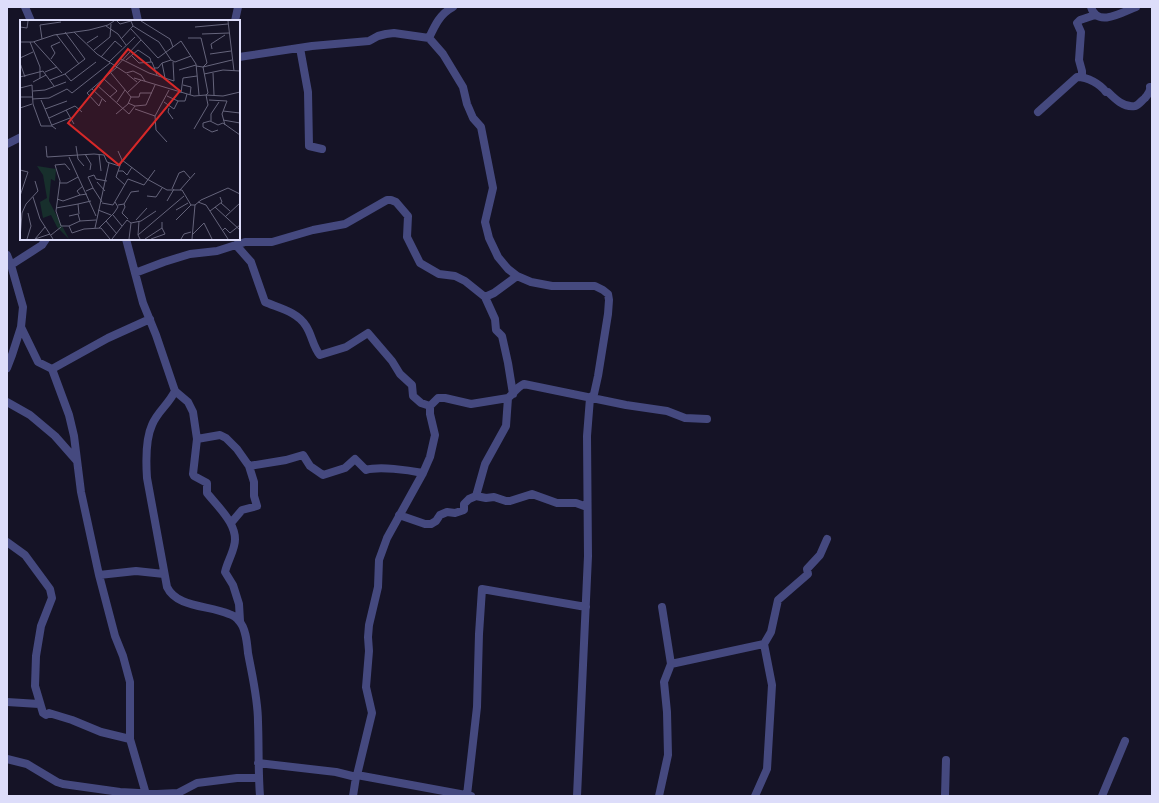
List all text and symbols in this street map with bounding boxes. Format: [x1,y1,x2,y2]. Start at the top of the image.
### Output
inset map [20,20,240,240]

